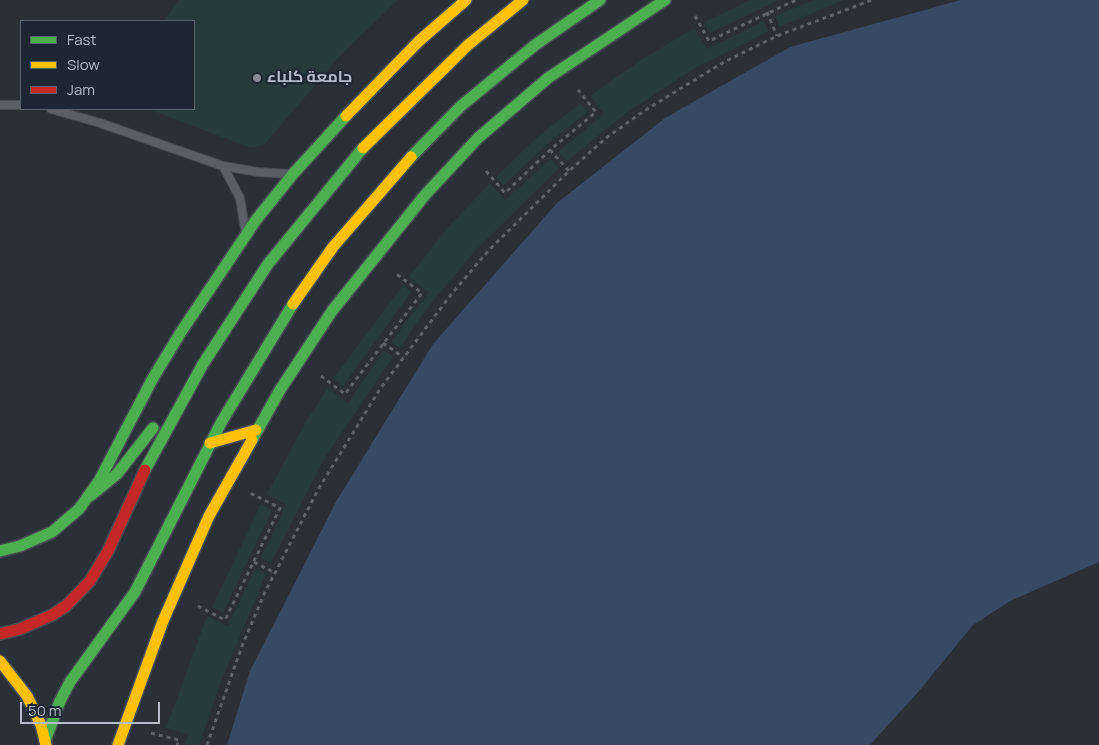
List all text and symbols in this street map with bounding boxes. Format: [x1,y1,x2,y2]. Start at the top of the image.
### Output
legend [20,20,195,110]
text: Fast [67,29,96,50]
text: Slow [67,54,100,75]
place label: جامعة كلباء [267,68,352,88]
marker: جامعة كلباء [251,72,263,84]
text: Jam [67,79,95,100]
scale bar [22,692,162,724]
text: 50 m [28,700,62,721]

